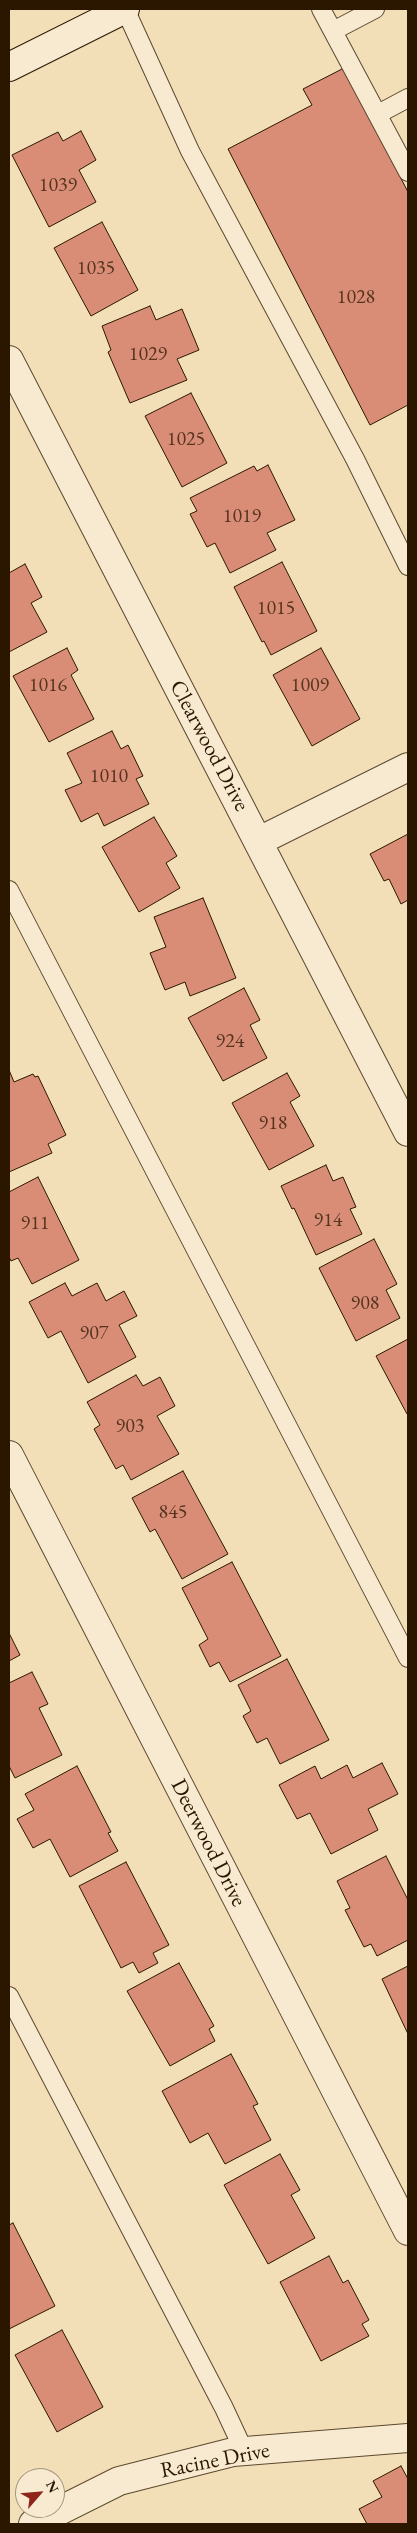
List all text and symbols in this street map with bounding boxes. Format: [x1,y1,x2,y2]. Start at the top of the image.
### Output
house number: 1039 [39,174,77,198]
house number: 1035 [77,257,115,281]
house number: 1028 [337,286,375,310]
house number: 1029 [129,343,167,367]
house number: 1025 [167,428,205,452]
house number: 1019 [223,505,261,529]
house number: 1015 [257,597,295,621]
house number: 1016 [29,674,67,698]
house number: 1009 [291,674,329,698]
street label: Clearwood Drive [163,676,255,816]
house number: 1010 [90,765,128,789]
house number: 924 [216,1030,244,1054]
house number: 918 [259,1112,287,1136]
house number: 914 [314,1209,342,1233]
house number: 911 [21,1212,49,1236]
house number: 908 [351,1292,379,1316]
house number: 907 [80,1322,108,1346]
house number: 903 [116,1415,144,1439]
house number: 845 [159,1501,187,1525]
street label: Deerwood Drive [165,1775,251,1911]
street label: Racine Drive [158,2438,272,2484]
north arrow [15,2468,65,2518]
text: N [42,2478,63,2496]

